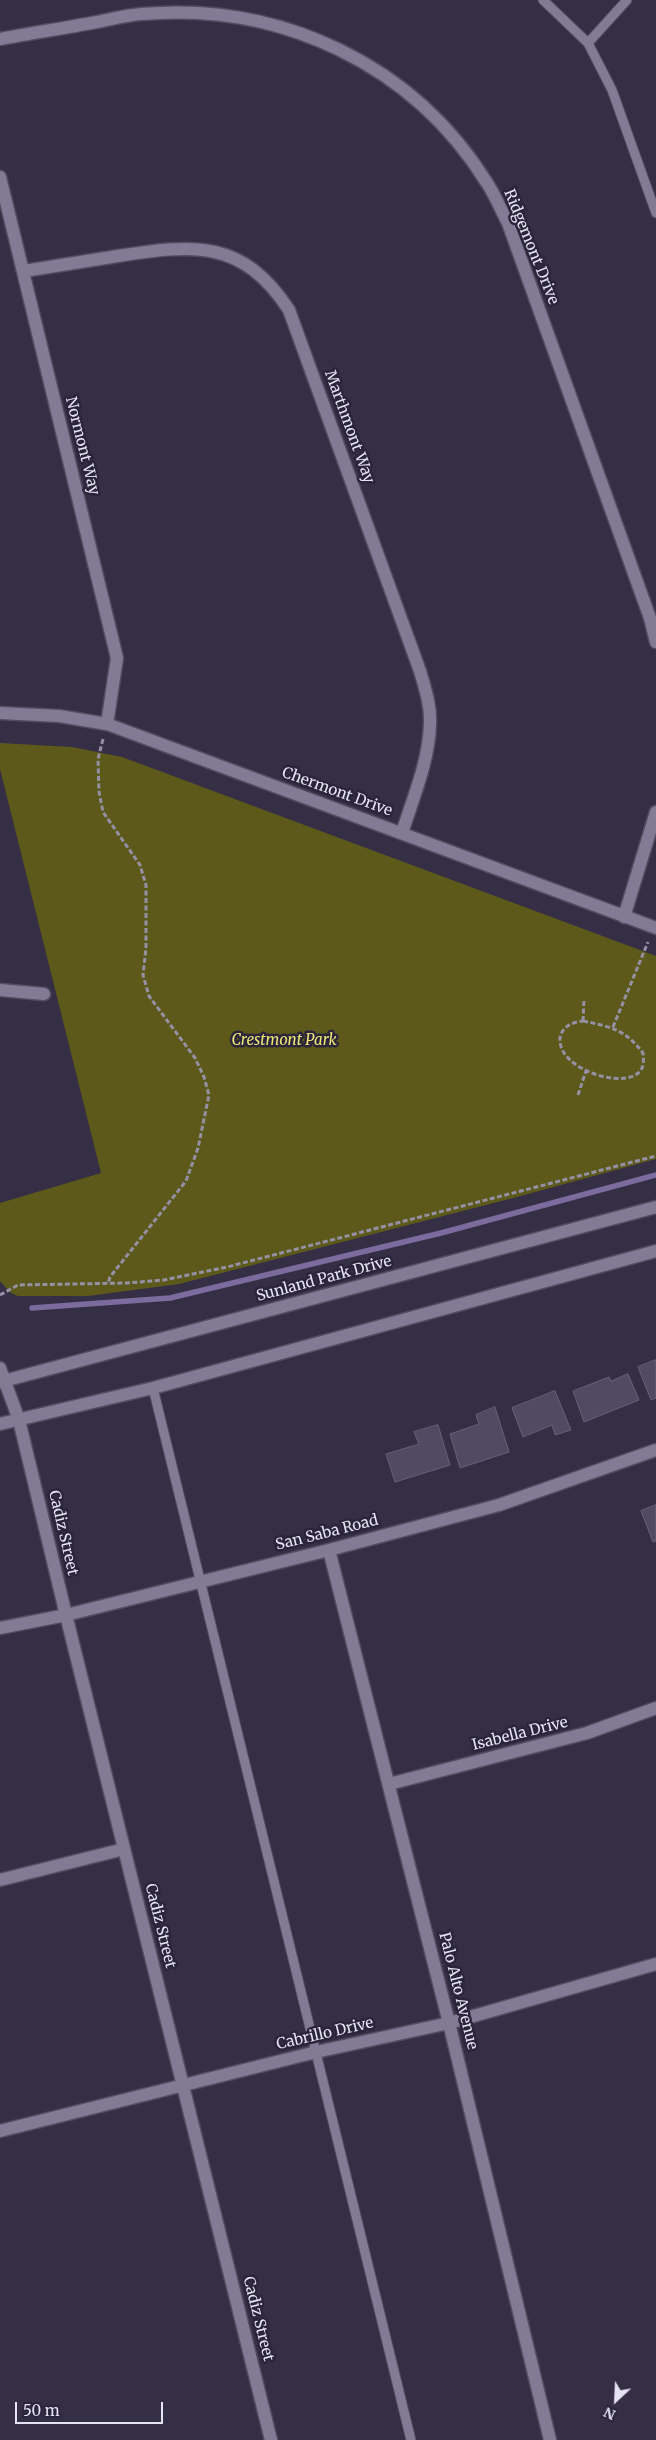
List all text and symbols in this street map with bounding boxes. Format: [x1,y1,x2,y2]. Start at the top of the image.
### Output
street label: Ridgemont Drive [500,187,562,307]
street label: Marthmont Way [320,368,378,486]
street label: Normont Way [61,395,103,497]
street label: Chermont Drive [279,764,395,820]
park label: Crestmont Park [231,1032,337,1050]
street label: Sunland Park Drive [254,1252,394,1306]
street label: Cadiz Street [44,1489,82,1577]
street label: San Saba Road [274,1512,380,1554]
street label: Isabella Drive [470,1713,570,1755]
street label: Cadiz Street [141,1882,179,1970]
street label: Palo Alto Avenue [435,1931,481,2051]
street label: Cabrillo Drive [275,2014,375,2054]
street label: Cadiz Street [239,2275,277,2363]
north arrow [591,2375,641,2425]
scale bar [18,2392,165,2424]
text: 50 m [23,2401,60,2420]
text: N [601,2403,618,2424]

